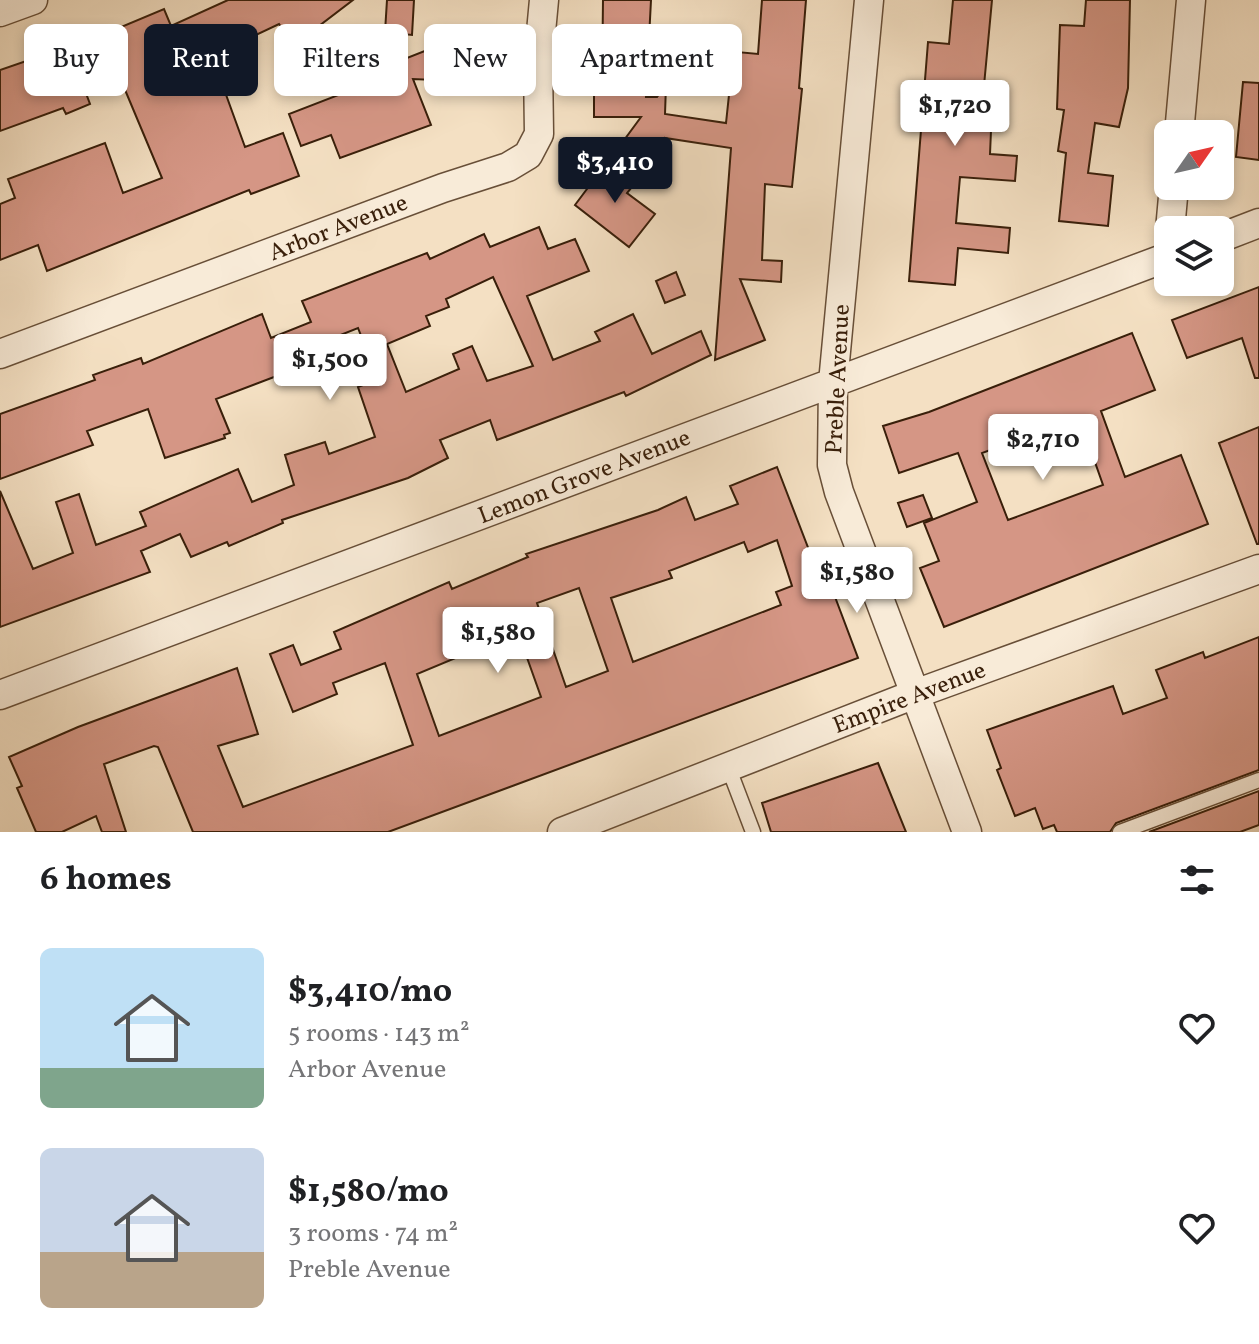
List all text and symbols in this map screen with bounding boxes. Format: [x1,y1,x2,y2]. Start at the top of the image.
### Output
chip: Buy [24,24,128,96]
chip: Rent [144,24,258,96]
chip: Filters [274,24,408,96]
chip: New [424,24,536,96]
chip: Apartment [552,24,742,96]
pin: $1,720 [890,80,1020,148]
text: $1,720 [918,88,992,124]
north arrow [1154,120,1234,200]
map controls [1154,120,1234,296]
pin: $3,410 [550,137,680,205]
text: $3,410 [576,145,654,181]
street label: Arbor Avenue [264,187,413,271]
button: layers [1154,216,1234,296]
street label: Preble Avenue [818,303,860,455]
pin: $1,500 [265,334,395,402]
text: $1,500 [292,342,368,378]
pin: $2,710 [978,414,1108,482]
street label: Lemon Grove Avenue [474,422,696,534]
text: $2,710 [1006,422,1080,458]
pin: $1,580 [792,547,922,615]
text: $1,580 [820,555,894,591]
pin: $1,580 [433,607,563,675]
text: $1,580 [461,615,535,651]
street label: Empire Avenue [828,654,991,744]
text: 6 homes [40,857,172,904]
icon: filters [1175,858,1219,902]
text: $3,410/mo [288,969,452,1016]
icon: home [104,980,200,1076]
icon: heart [1175,1006,1219,1050]
text: 5 rooms · 143 m² [288,1016,470,1052]
text: Arbor Avenue [288,1052,446,1088]
text: $1,580/mo [288,1169,449,1216]
icon: home [104,1180,200,1276]
icon: heart [1175,1206,1219,1250]
text: 3 rooms · 74 m² [288,1216,458,1252]
text: Preble Avenue [288,1252,451,1288]

